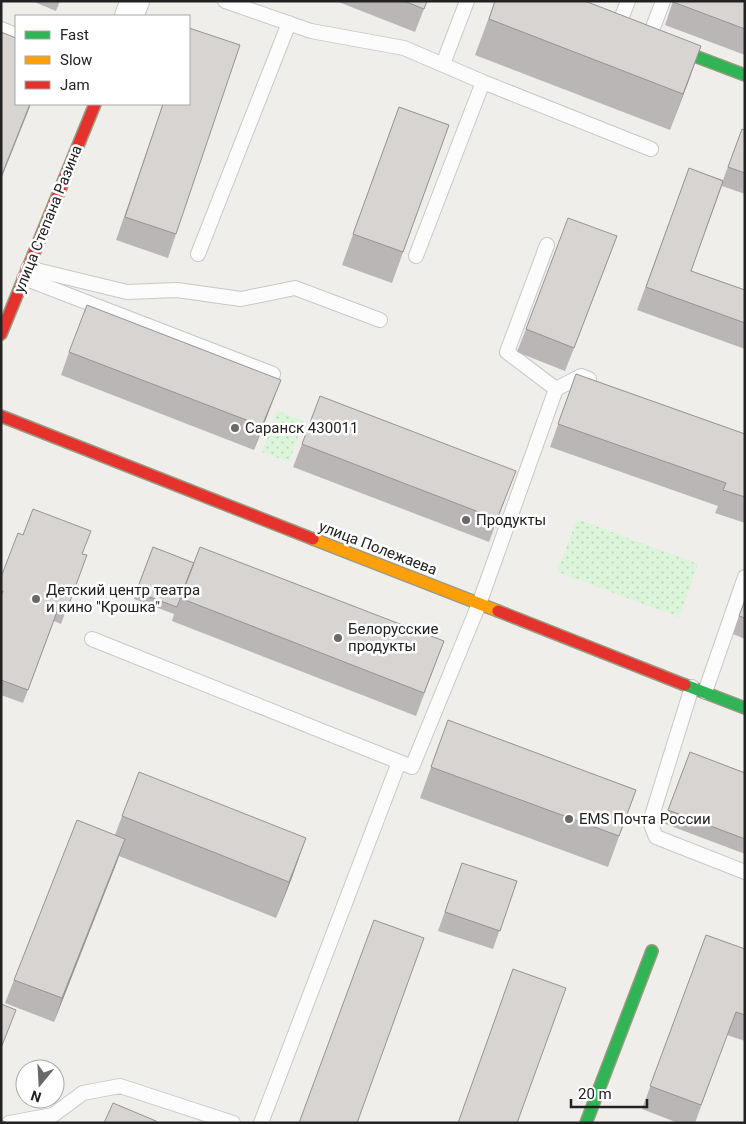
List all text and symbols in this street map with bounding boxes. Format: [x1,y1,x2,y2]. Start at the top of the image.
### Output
legend [15,15,190,105]
text: Fast [60,26,89,44]
text: Slow [60,51,92,69]
text: Jam [60,76,90,94]
street label: улица Степана Разина [10,143,86,295]
place label: Саранск 430011 [245,419,358,437]
marker: Саранск 430011 [229,422,241,434]
place label: Продукты [476,511,546,529]
marker: Продукты [460,514,472,526]
street label: улица Полежаева [316,517,440,579]
place label: Детский центр театра и кино "Крошка" [46,581,200,616]
marker: Детский центр театра и кино "Крошка" [30,593,42,605]
place label: Белорусские продукты [348,620,438,655]
marker: Белорусские продукты [332,632,344,644]
place label: EMS Почта России [579,810,711,828]
marker: EMS Почта России [563,813,575,825]
north arrow [15,1059,65,1109]
scale bar [571,1076,647,1108]
text: 20 m [578,1085,612,1103]
text: N [29,1087,43,1106]

